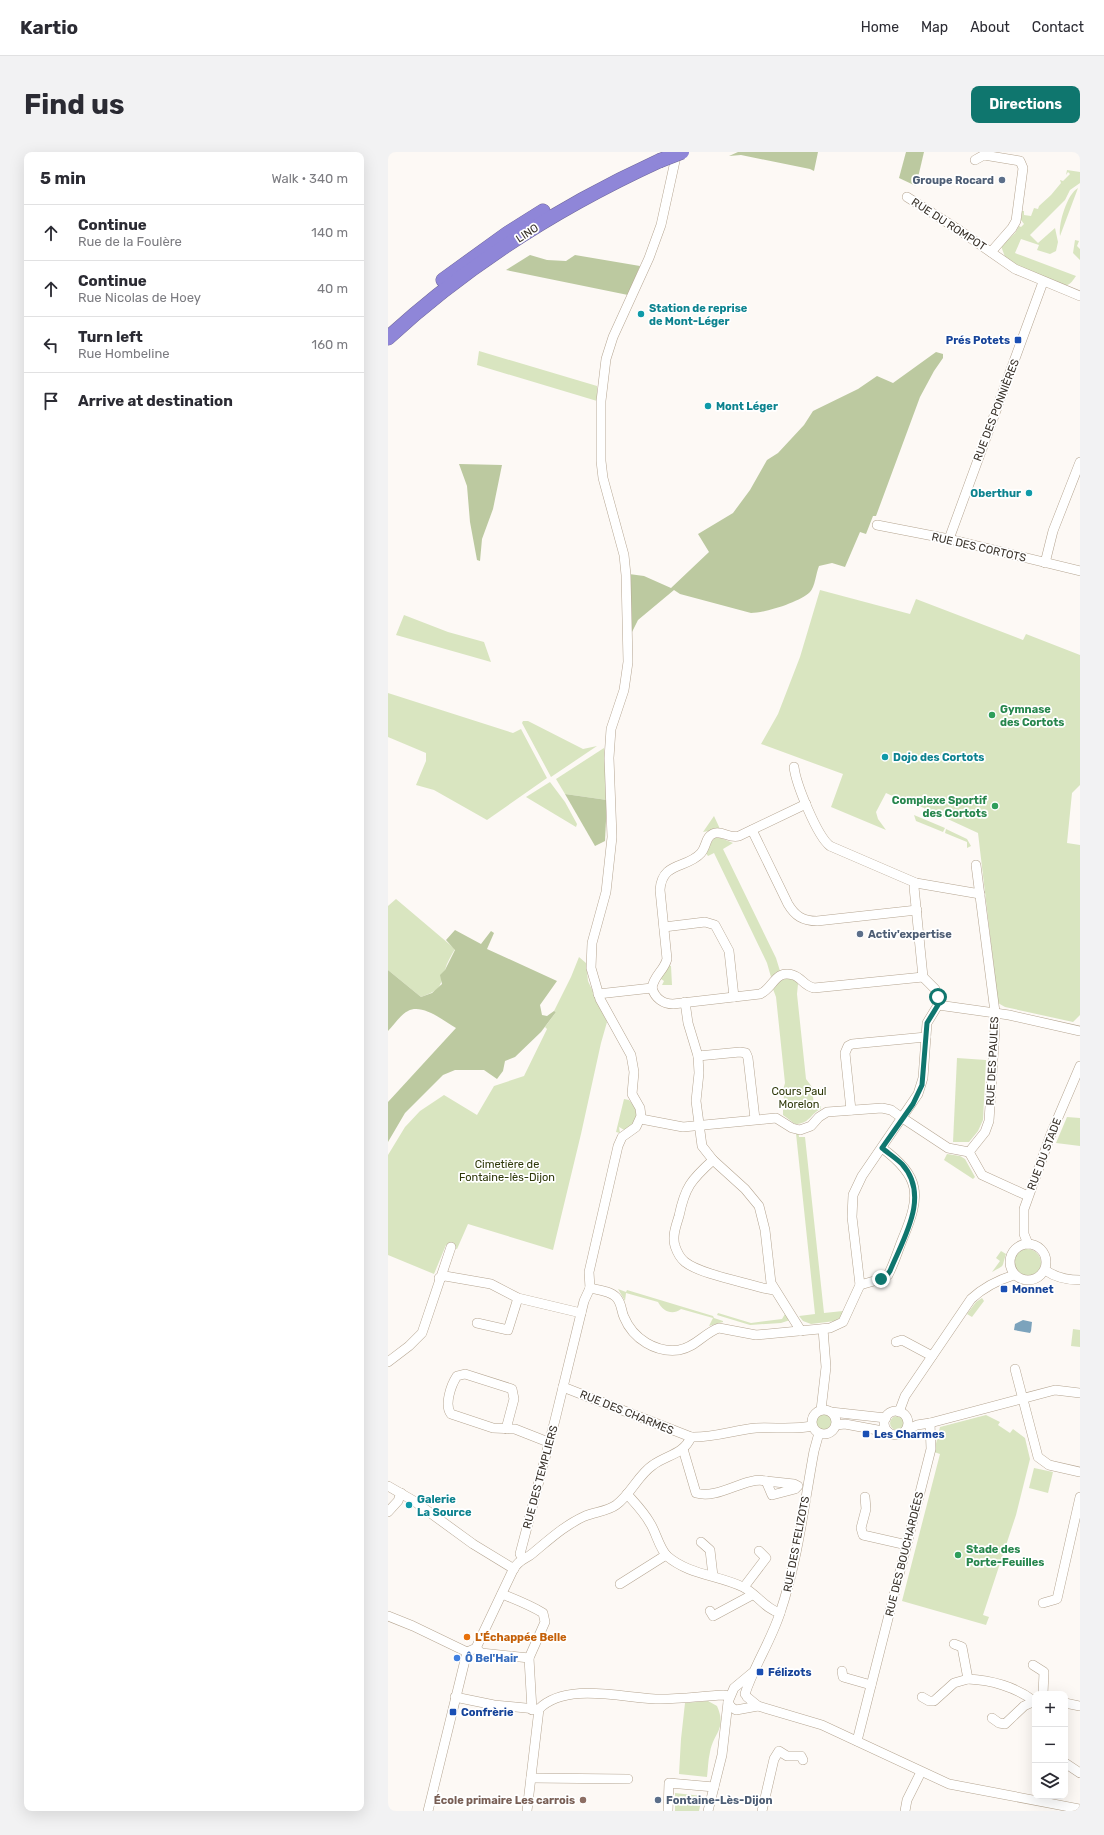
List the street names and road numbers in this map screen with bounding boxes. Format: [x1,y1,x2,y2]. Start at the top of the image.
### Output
street label: RUE DU ROMPOT [909,195,989,254]
street label: LINO [514,221,541,245]
street label: RUE DES PONNIÈRES [971,357,1022,463]
street label: RUE DES CORTOTS [930,530,1028,565]
street label: RUE DES PAULES [984,1016,1001,1106]
street label: RUE DU STADE [1025,1116,1064,1192]
street label: RUE DES CHARMES [578,1388,676,1437]
street label: RUE DES TEMPLIERS [520,1424,561,1530]
street label: RUE DES BOUCHARDÉES [883,1490,926,1618]
street label: RUE DES FELIZOTS [781,1495,812,1593]

